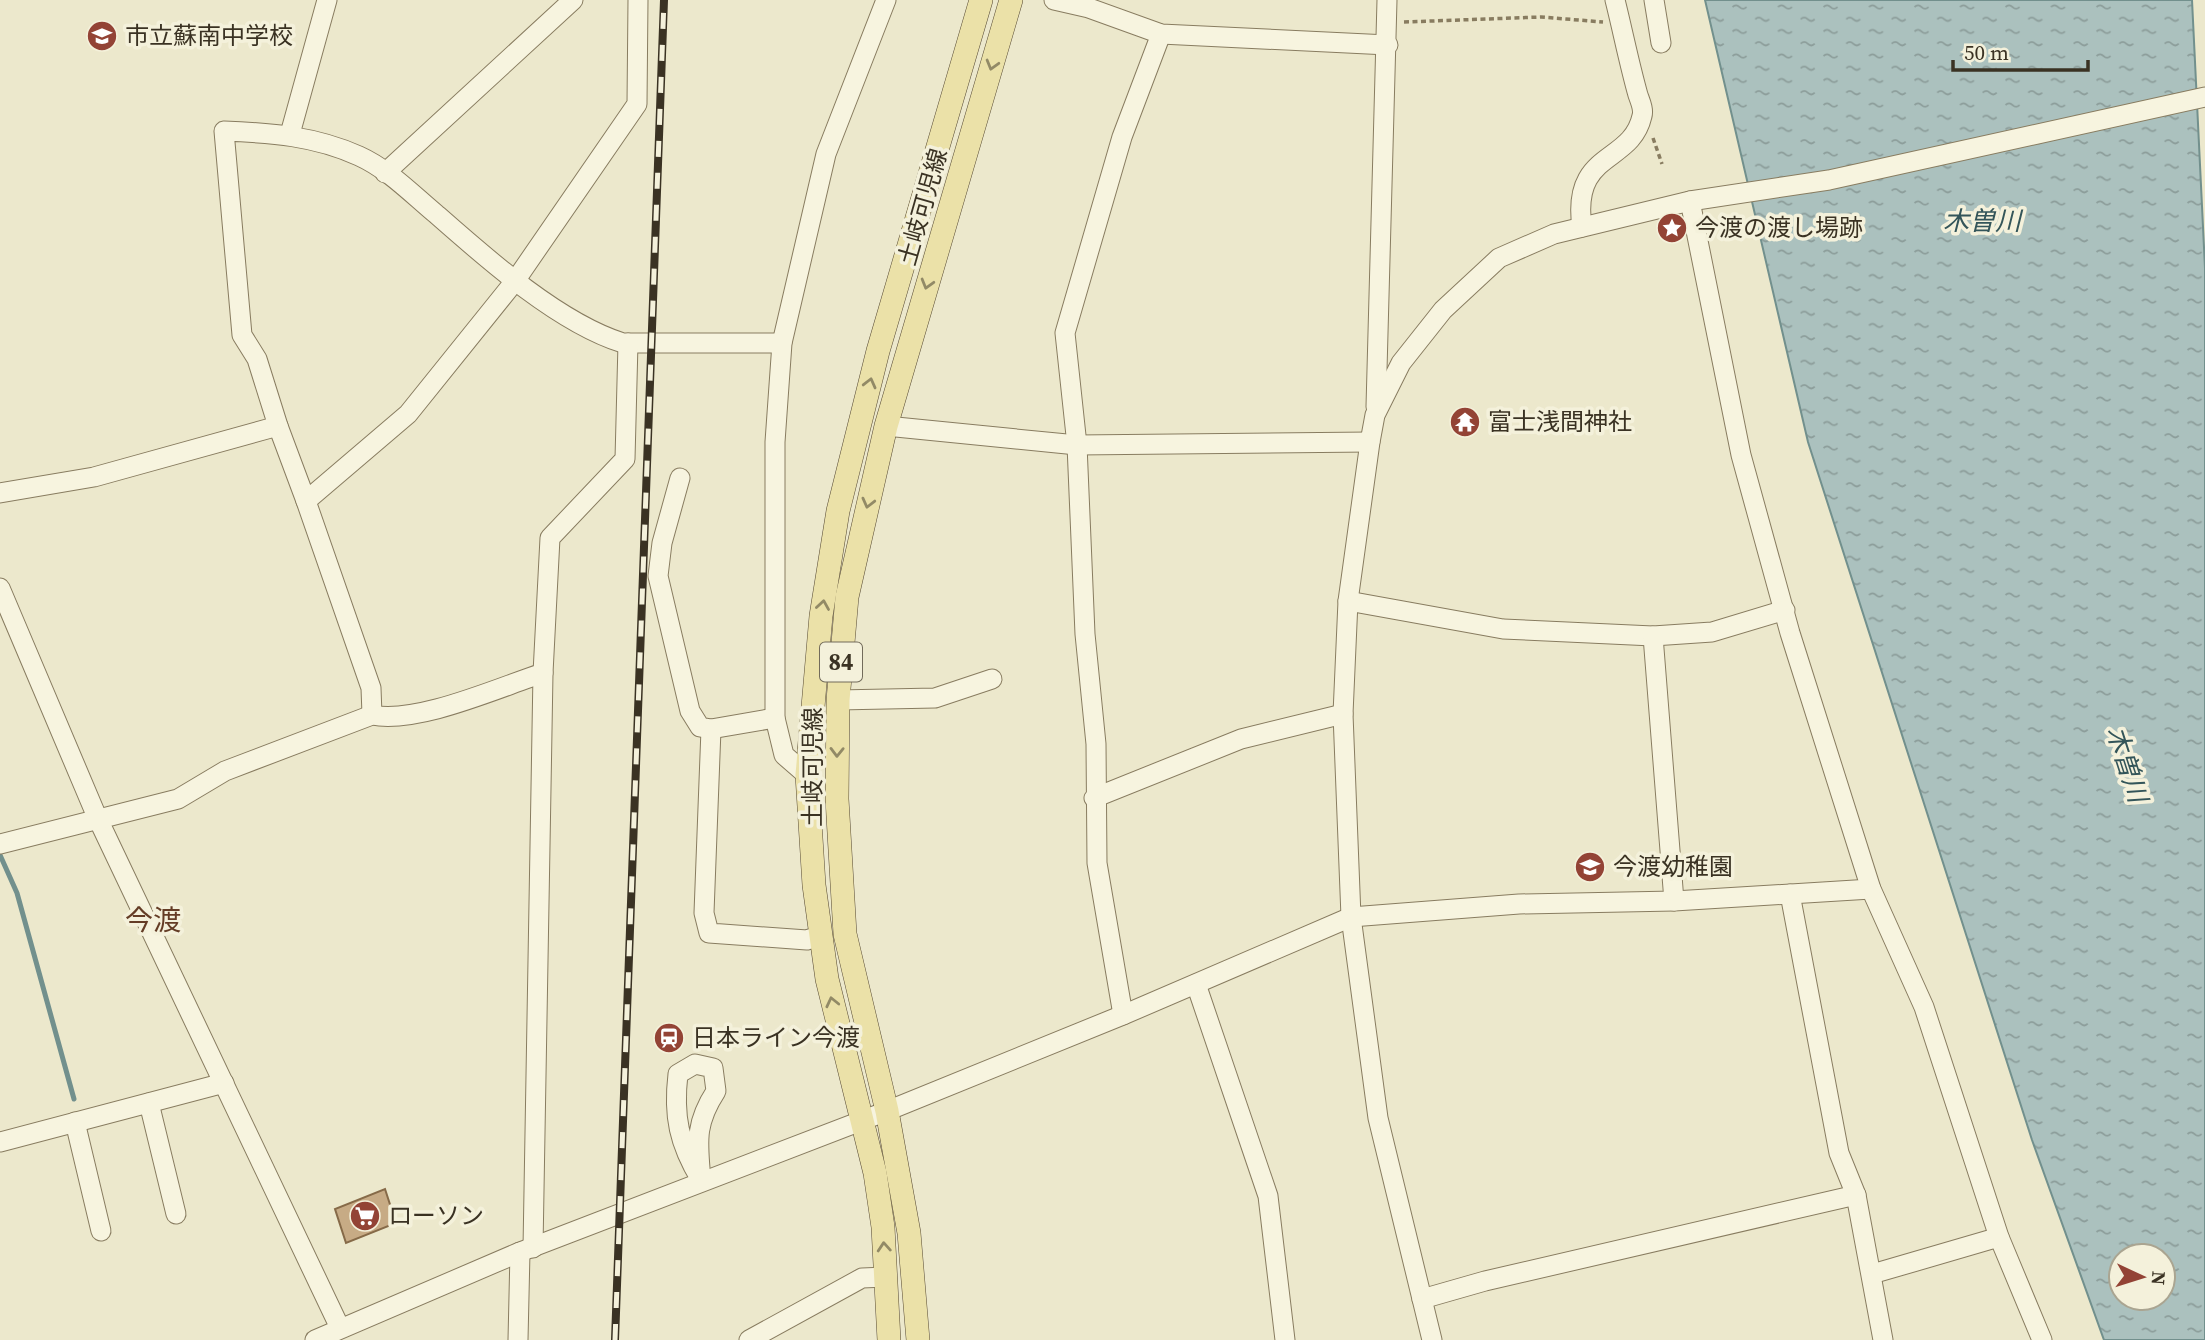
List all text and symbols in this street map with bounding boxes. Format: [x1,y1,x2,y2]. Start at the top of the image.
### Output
school or university icon: 市立蘇南中学校 [85,19,119,53]
place label: 市立蘇南中学校 [125,19,293,52]
scale bar [1953,28,2088,72]
text: 50 m [1964,38,2009,67]
one-way arrow [985,59,1000,71]
street label: 土岐可児線 [890,145,955,269]
water label: 木曽川 [1943,203,2024,239]
place icon: 今渡の渡し場跡 [1655,211,1689,245]
place label: 今渡の渡し場跡 [1695,211,1863,244]
one-way arrow [921,277,936,289]
one-way arrow [862,377,876,389]
temple icon: 富士浅間神社 [1448,405,1482,439]
place label: 富士浅間神社 [1488,405,1632,438]
one-way arrow [862,497,876,509]
one-way arrow [815,599,830,611]
road number: 84 [820,642,862,682]
street label: 土岐可児線 [796,707,829,827]
water label: 木曽川 [2098,721,2157,809]
one-way arrow [829,748,845,758]
school or university icon: 今渡幼稚園 [1573,850,1607,884]
place label: 今渡幼稚園 [1613,850,1733,883]
district label: 今渡 [125,901,181,939]
one-way arrow [826,996,840,1008]
station icon: 日本ライン今渡 [652,1021,686,1055]
place label: 日本ライン今渡 [692,1021,860,1054]
supermarket icon: ローソン [348,1199,382,1233]
place label: ローソン [388,1199,484,1232]
one-way arrow [877,1242,892,1253]
north arrow [2107,1242,2177,1312]
text: N [2145,1270,2172,1286]

